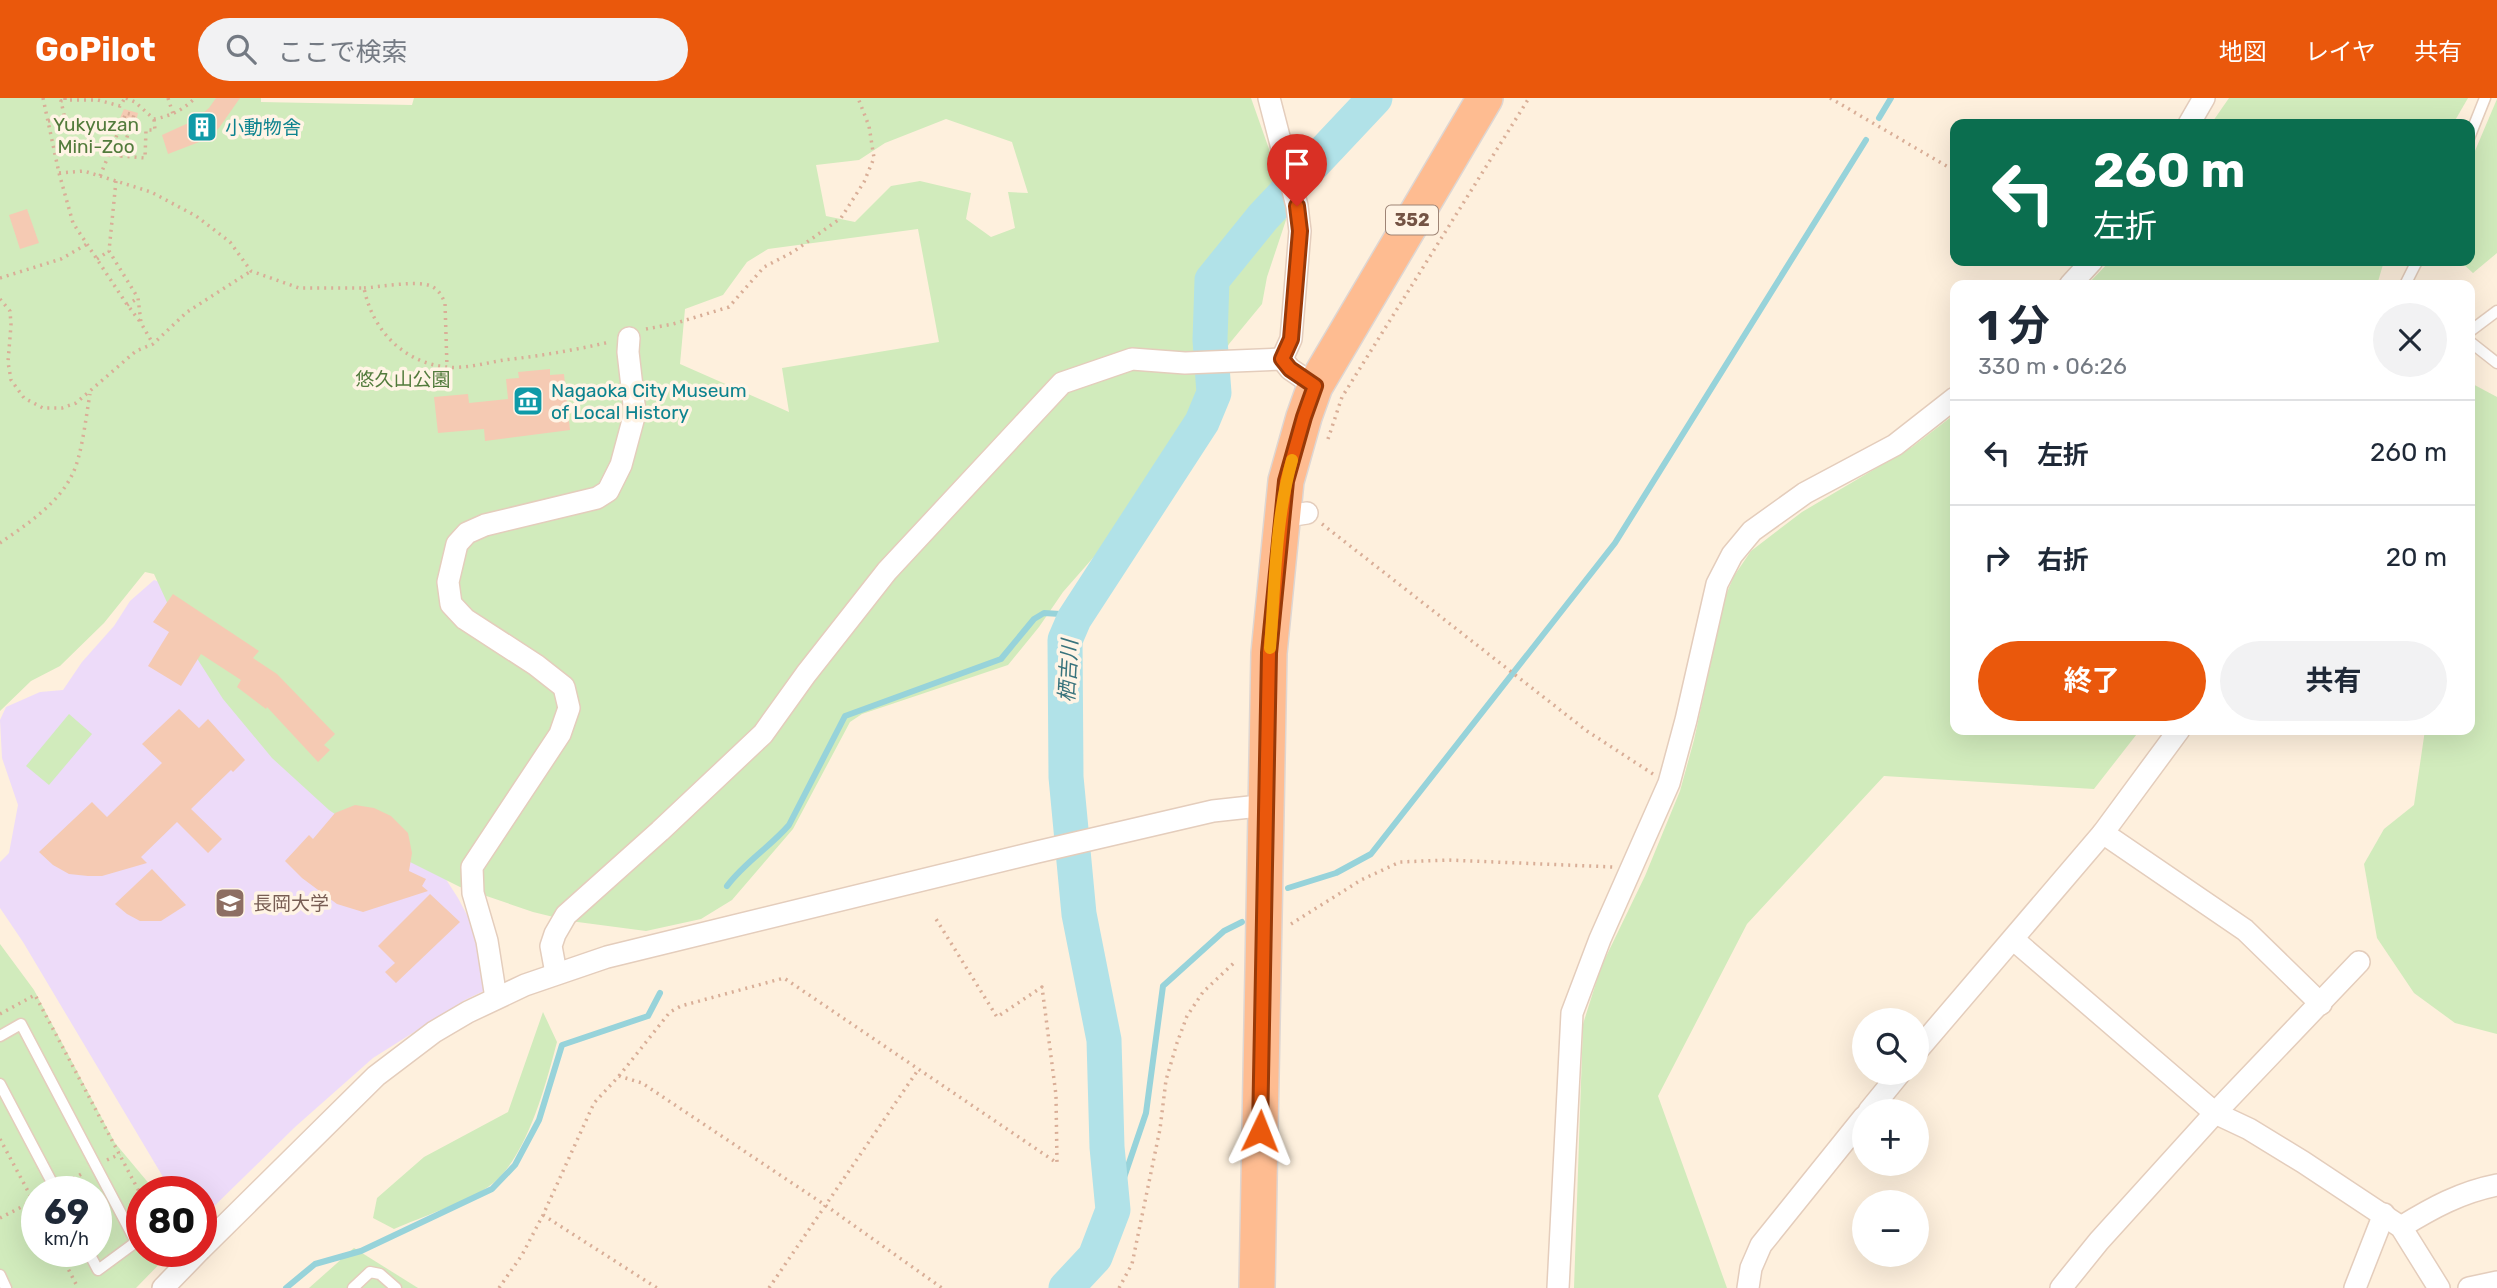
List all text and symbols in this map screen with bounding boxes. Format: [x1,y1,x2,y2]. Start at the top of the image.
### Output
search box [198,18,688,81]
text: GoPilot [35,30,156,69]
icon: search [222,30,260,68]
text: ここで検索 [278,37,408,68]
text: 地図 [2219,38,2267,66]
text: レイヤ [2305,38,2376,66]
text: 共有 [2414,38,2462,66]
building icon: 小動物舎 [185,110,219,144]
park label: Yukyuzan Mini-Zoo [53,113,139,158]
place label: 小動物舎 [225,116,301,139]
pin [1267,134,1327,206]
text: 260 m [2093,141,2245,199]
icon: arrive [1278,145,1316,183]
icon: left [1978,147,2069,238]
road number: 352 [1386,205,1438,234]
text: 左折 [2093,207,2157,245]
text: 1 分 [1978,301,2050,351]
button: close [2373,303,2447,377]
text: 330 m · 06:26 [1978,352,2127,380]
park label: 悠久山公園 [355,368,451,391]
place label: Nagaoka City Museum of Local History [551,379,747,424]
museum icon: Nagaoka City Museum of Local History [511,384,545,418]
icon: left [1978,434,2016,472]
text: 260 m [2370,437,2447,468]
text: 左折 [2037,440,2089,471]
icon: right [1978,539,2016,577]
text: 20 m [2386,542,2447,573]
text: 右折 [2037,545,2089,576]
water label: 栖吉川 [1054,637,1082,703]
button: 終了 [1978,641,2206,721]
button: 共有 [2220,641,2447,721]
school or university icon: 長岡大学 [213,886,247,920]
place label: 長岡大学 [253,892,329,915]
map controls [1852,1008,1929,1267]
button: search [1852,1008,1929,1085]
position arrow [1223,1094,1297,1168]
button: + [1852,1099,1929,1176]
speed limit sign: 80 [126,1176,217,1267]
button: − [1852,1190,1929,1267]
text: 69 [44,1191,89,1233]
text: km/h [44,1228,89,1250]

